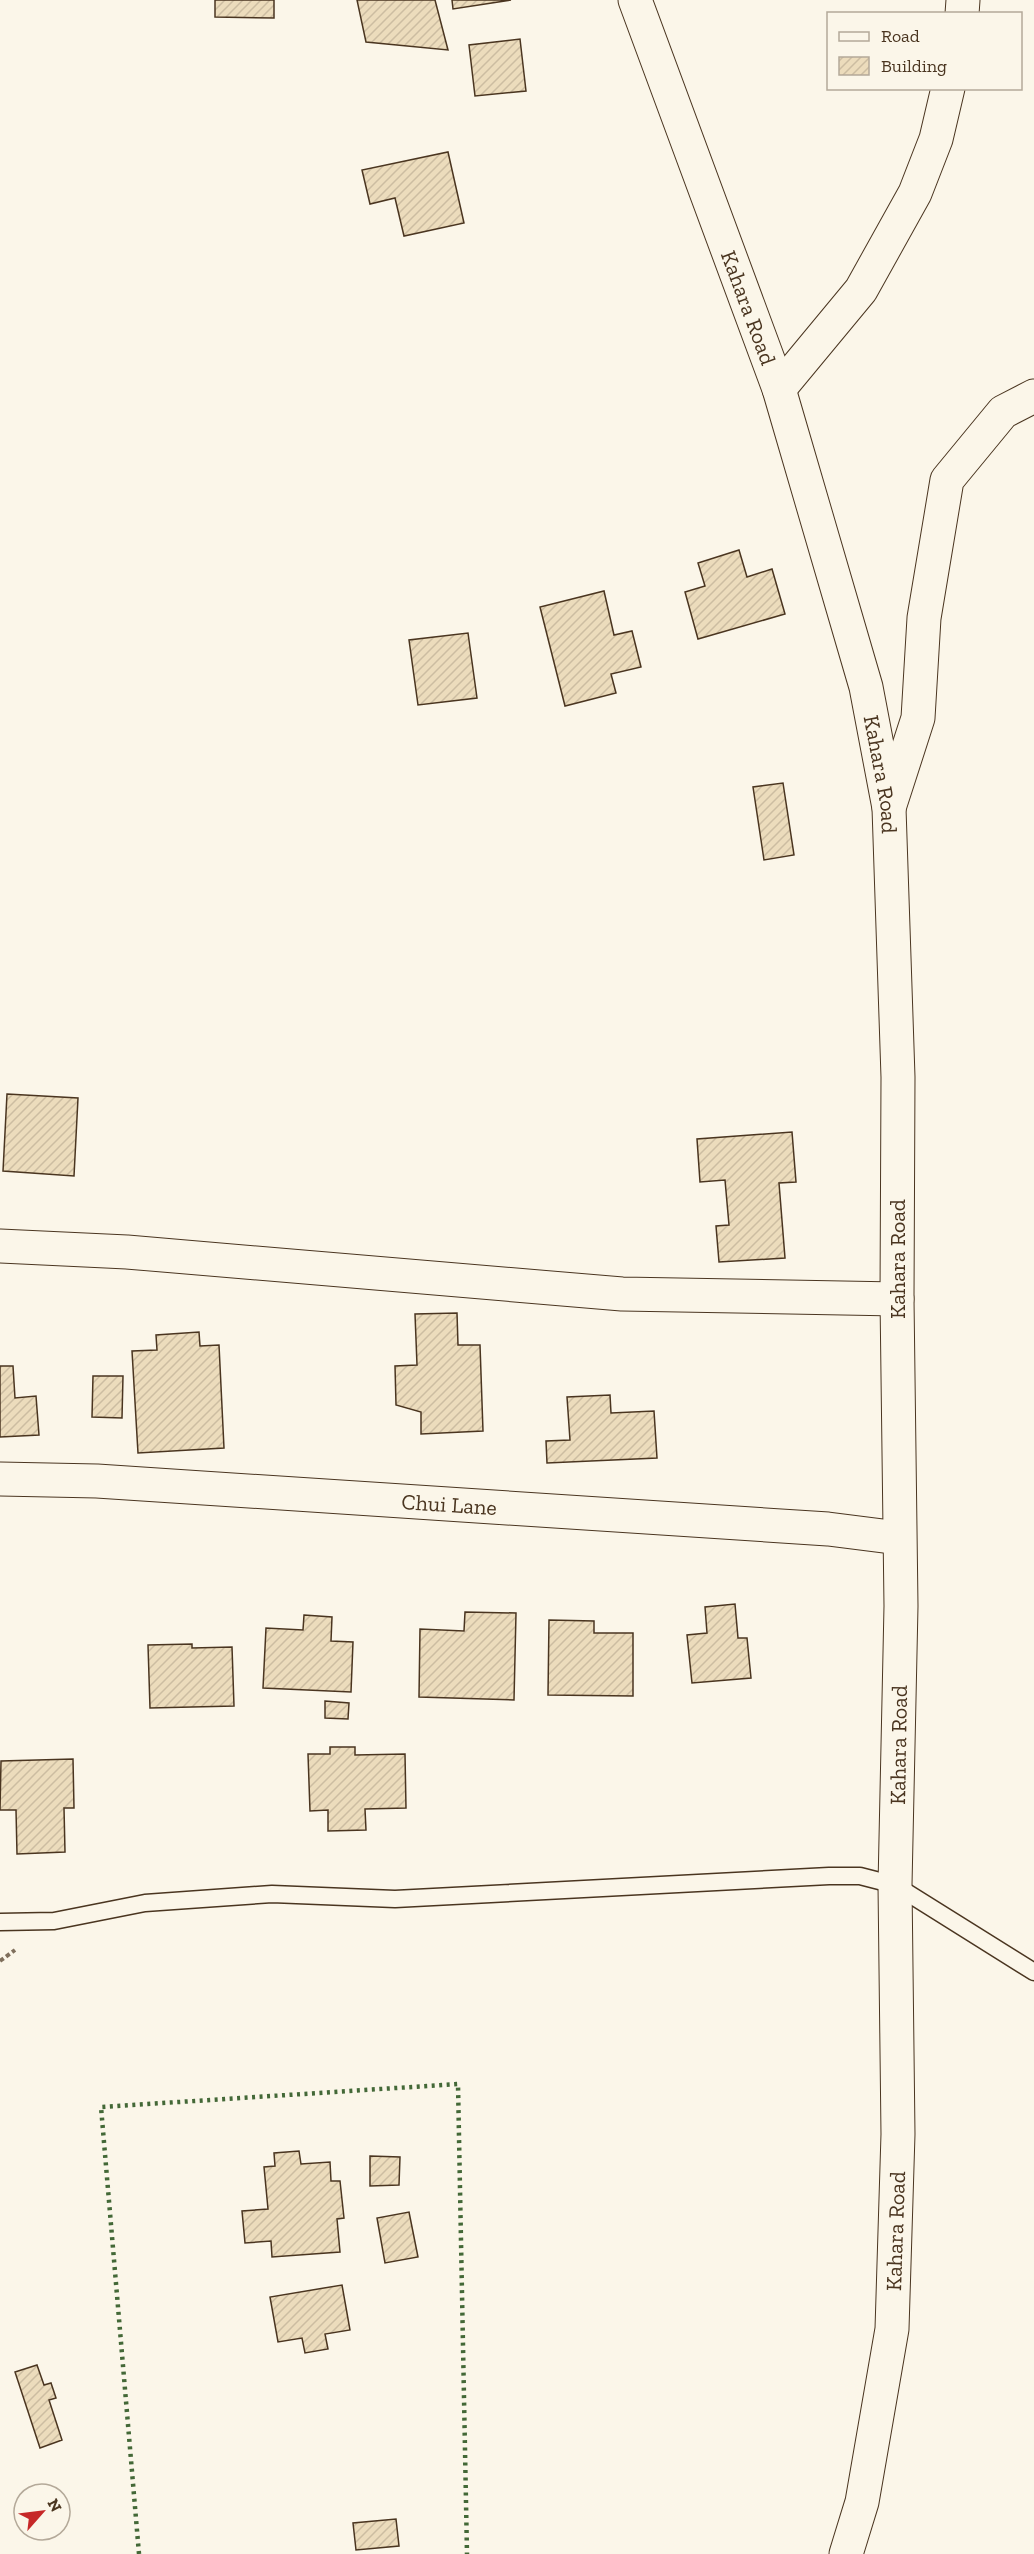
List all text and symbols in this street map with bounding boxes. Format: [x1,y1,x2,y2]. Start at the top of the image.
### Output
legend [827,12,1022,90]
text: Road [881,25,920,47]
text: Building [881,55,947,77]
street label: Kahara Road [715,247,782,369]
street label: Kahara Road [858,713,903,834]
street label: Kahara Road [884,1199,911,1319]
street label: Chui Lane [401,1488,498,1521]
street label: Kahara Road [884,1685,913,1805]
street label: Kahara Road [880,2171,911,2291]
north arrow [12,2482,72,2542]
text: N [44,2495,66,2515]

